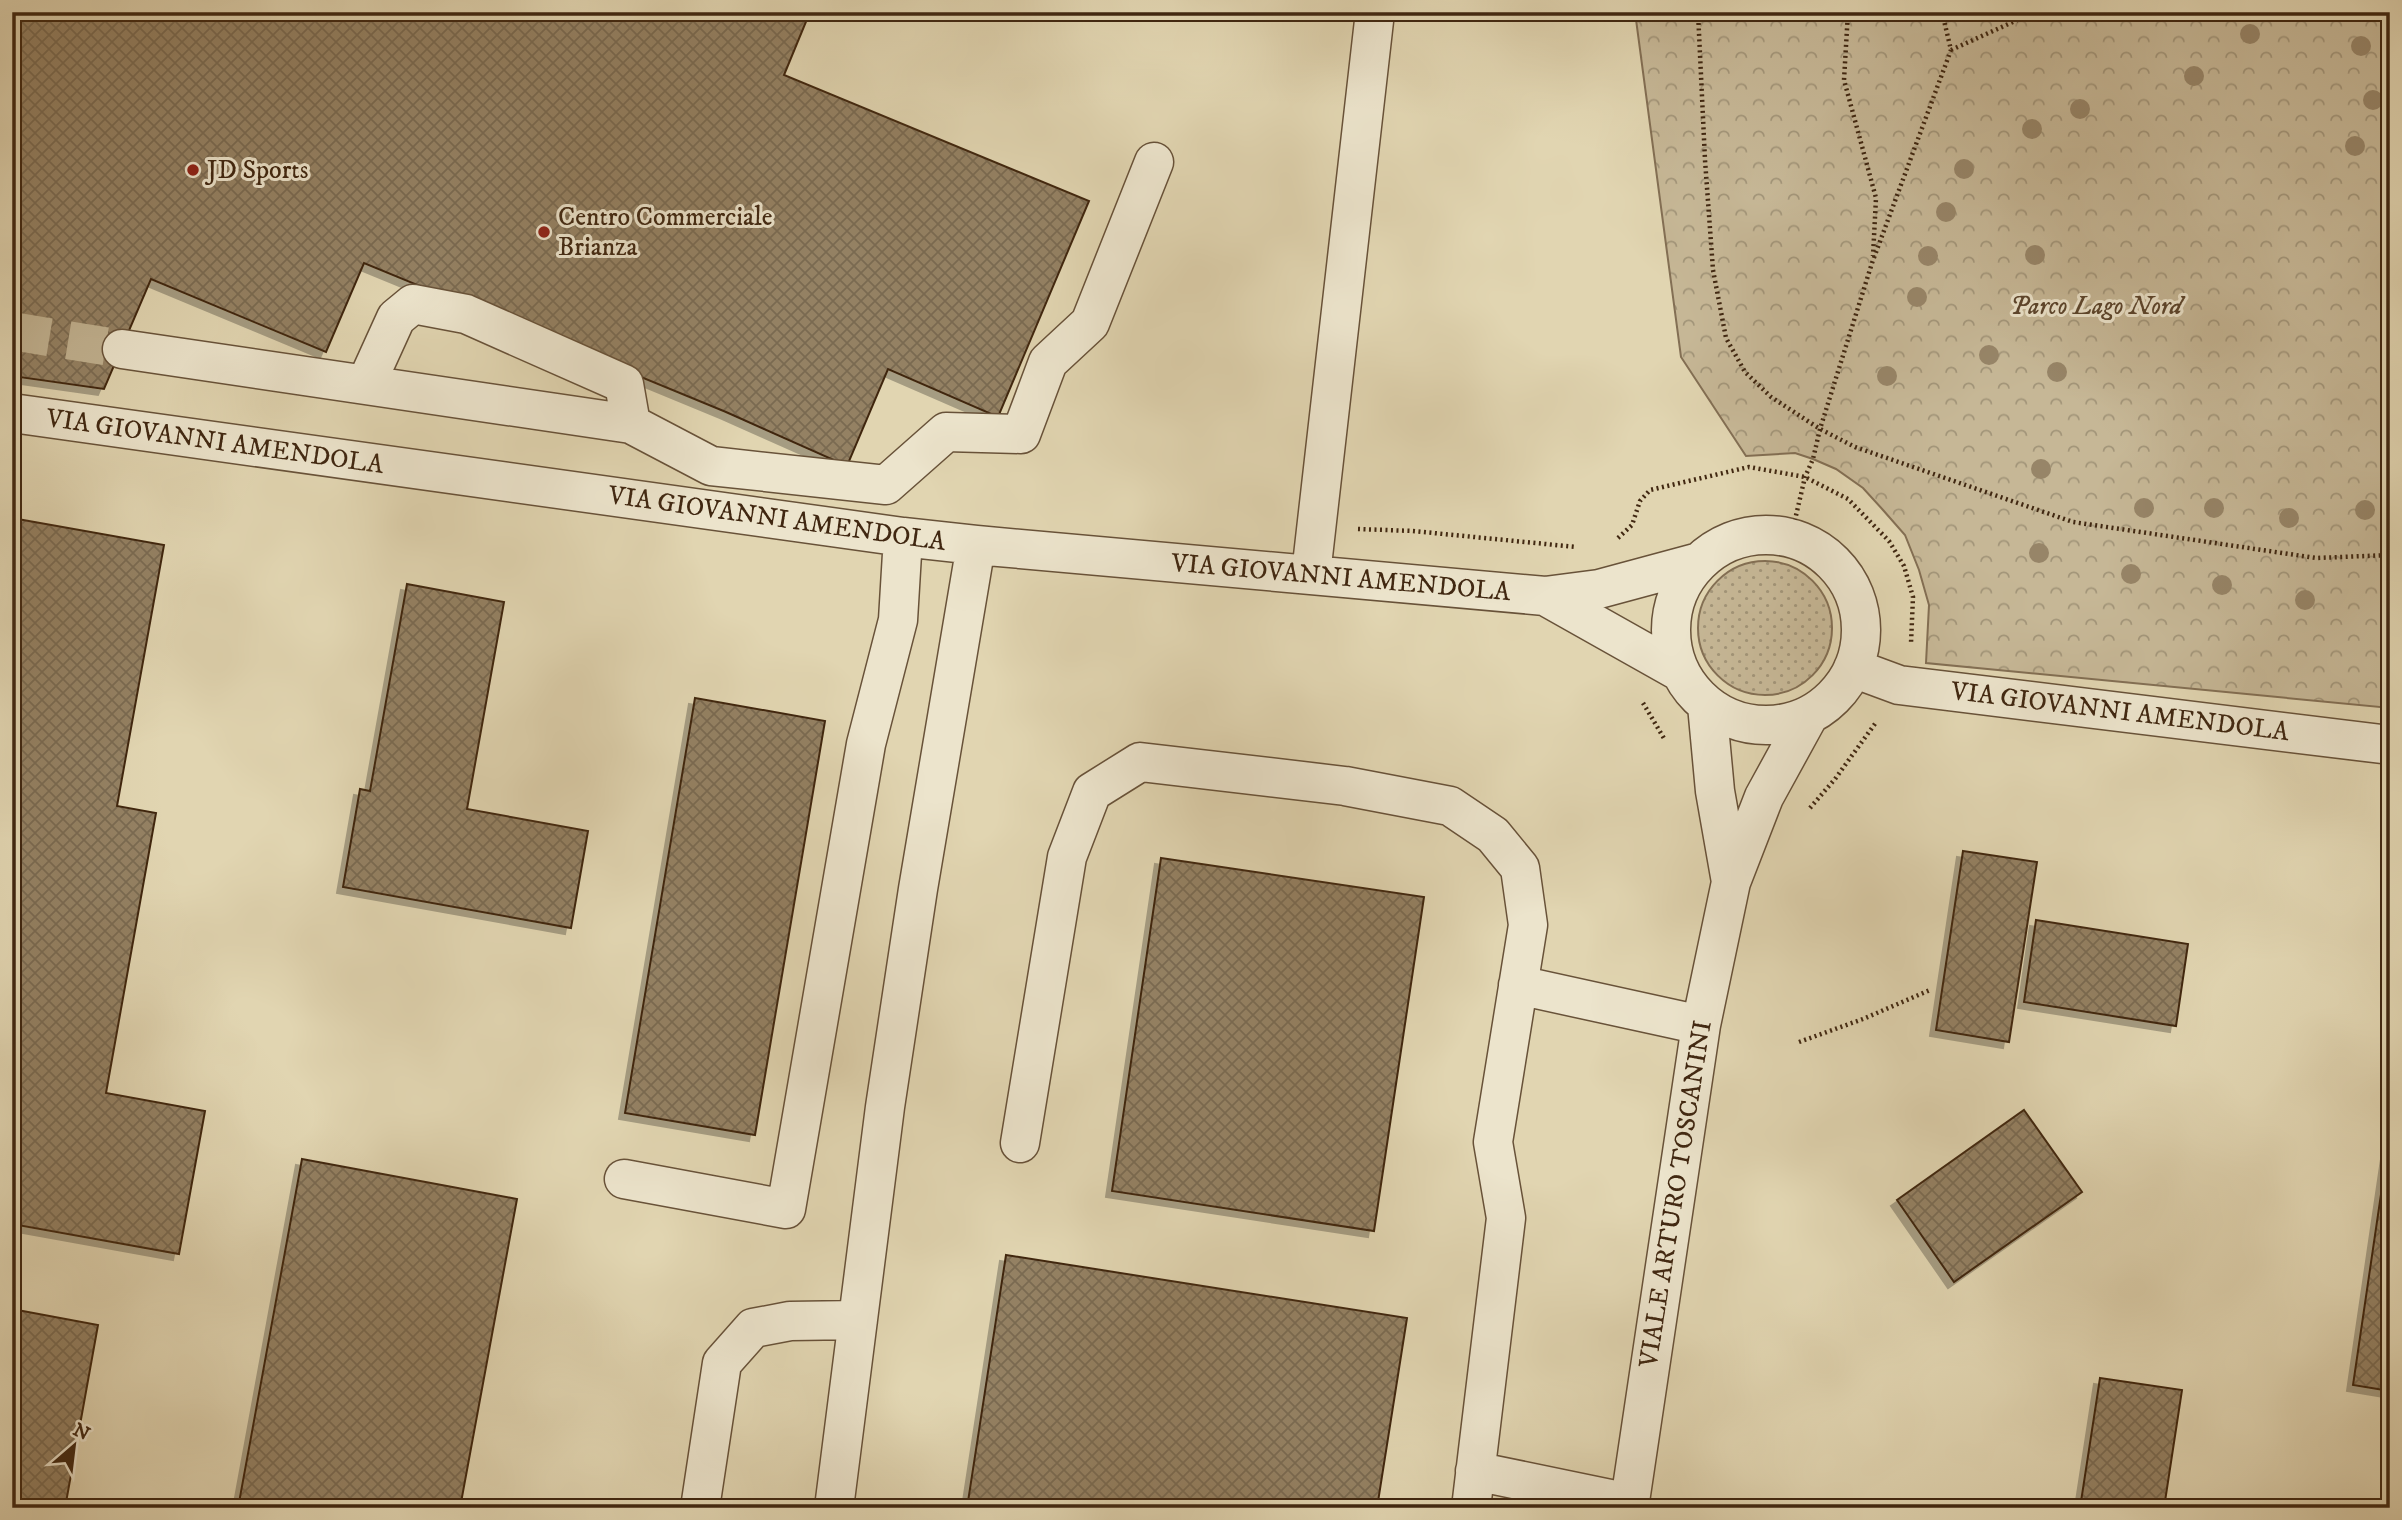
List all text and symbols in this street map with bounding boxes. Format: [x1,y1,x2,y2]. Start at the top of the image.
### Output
place label: JD Sports [205,154,308,187]
marker: JD Sports [185,162,201,178]
place label: Centro Commerciale Brianza [558,201,772,264]
marker: Centro Commerciale Brianza [536,224,552,240]
park label: Parco Lago Nord [2010,290,2186,323]
street label: VIA GIOVANNI AMENDOLA [43,402,386,482]
street label: VIA GIOVANNI AMENDOLA [605,479,948,559]
street label: VIA GIOVANNI AMENDOLA [1169,547,1512,609]
street label: VIA GIOVANNI AMENDOLA [1948,675,2291,749]
street label: VIALE ARTURO TOSCANINI [1632,1018,1720,1371]
north arrow [38,1412,108,1482]
text: N [69,1418,94,1446]

